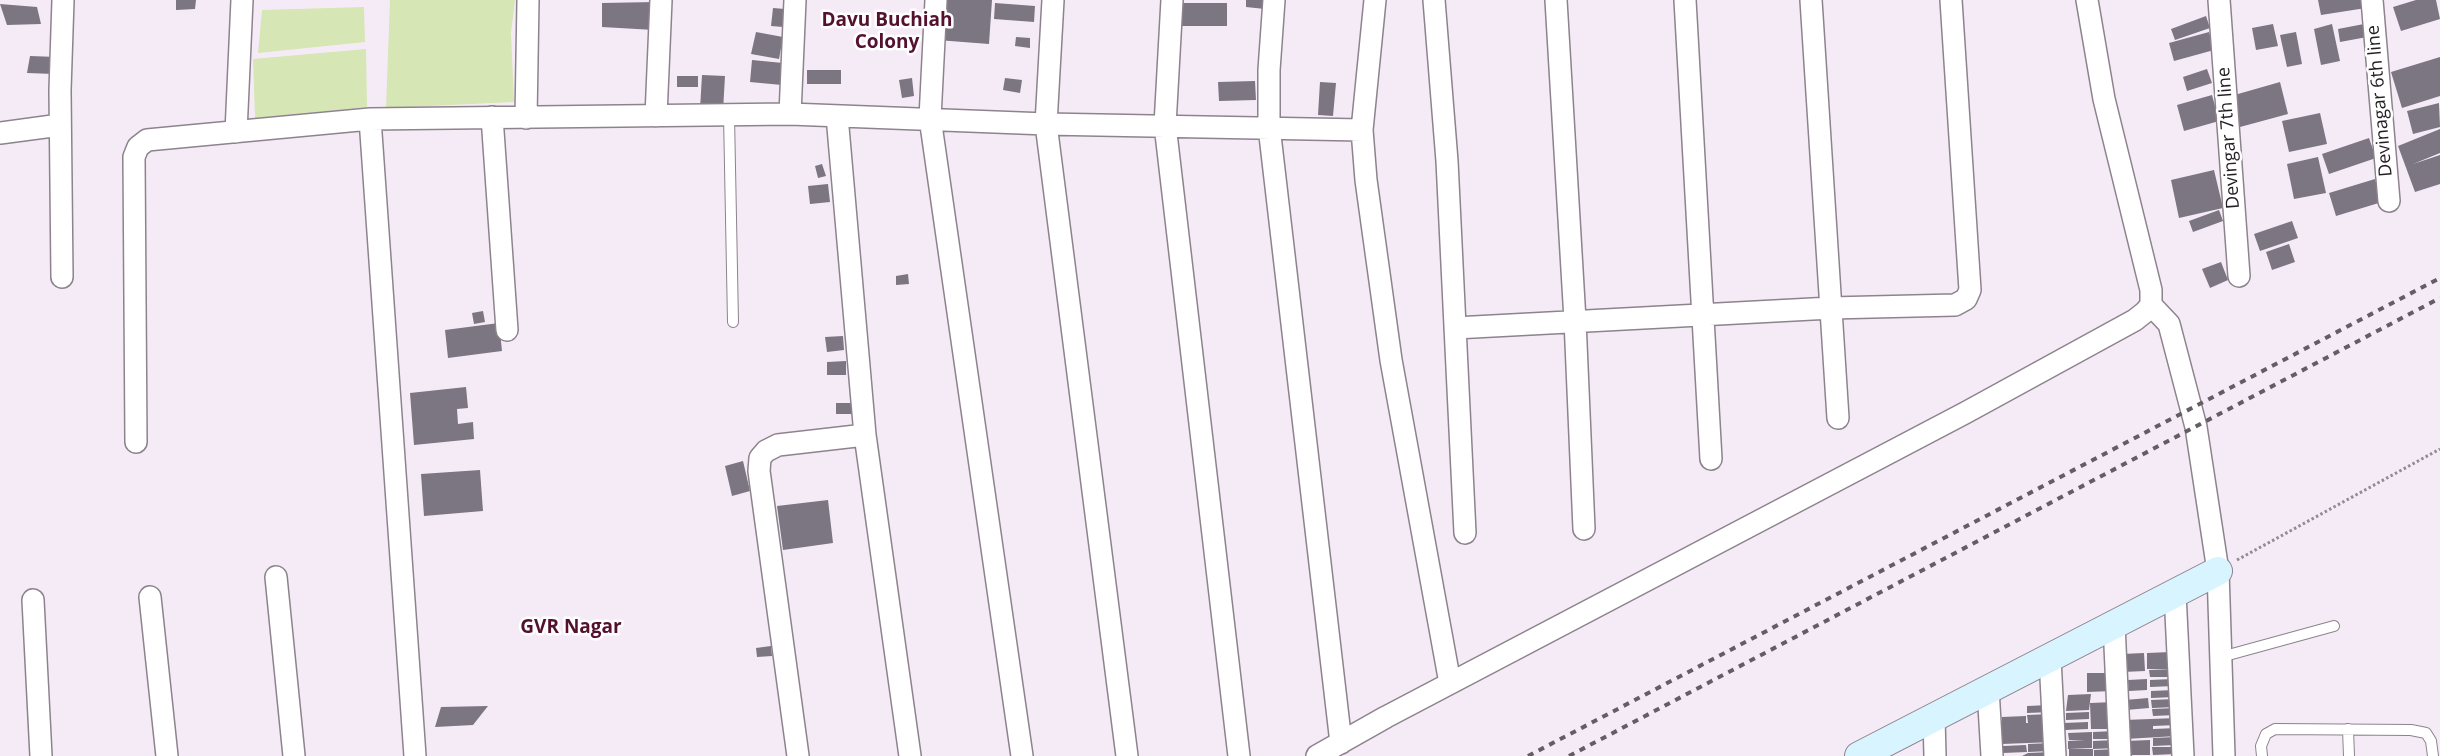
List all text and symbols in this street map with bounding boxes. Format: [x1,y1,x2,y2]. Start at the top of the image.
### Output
district label: Davu Buchiah Colony [821,10,953,54]
street label: Devinagar 6th line [2363,24,2397,178]
street label: Devingar 7th line [2213,66,2245,210]
district label: GVR Nagar [520,617,622,639]

